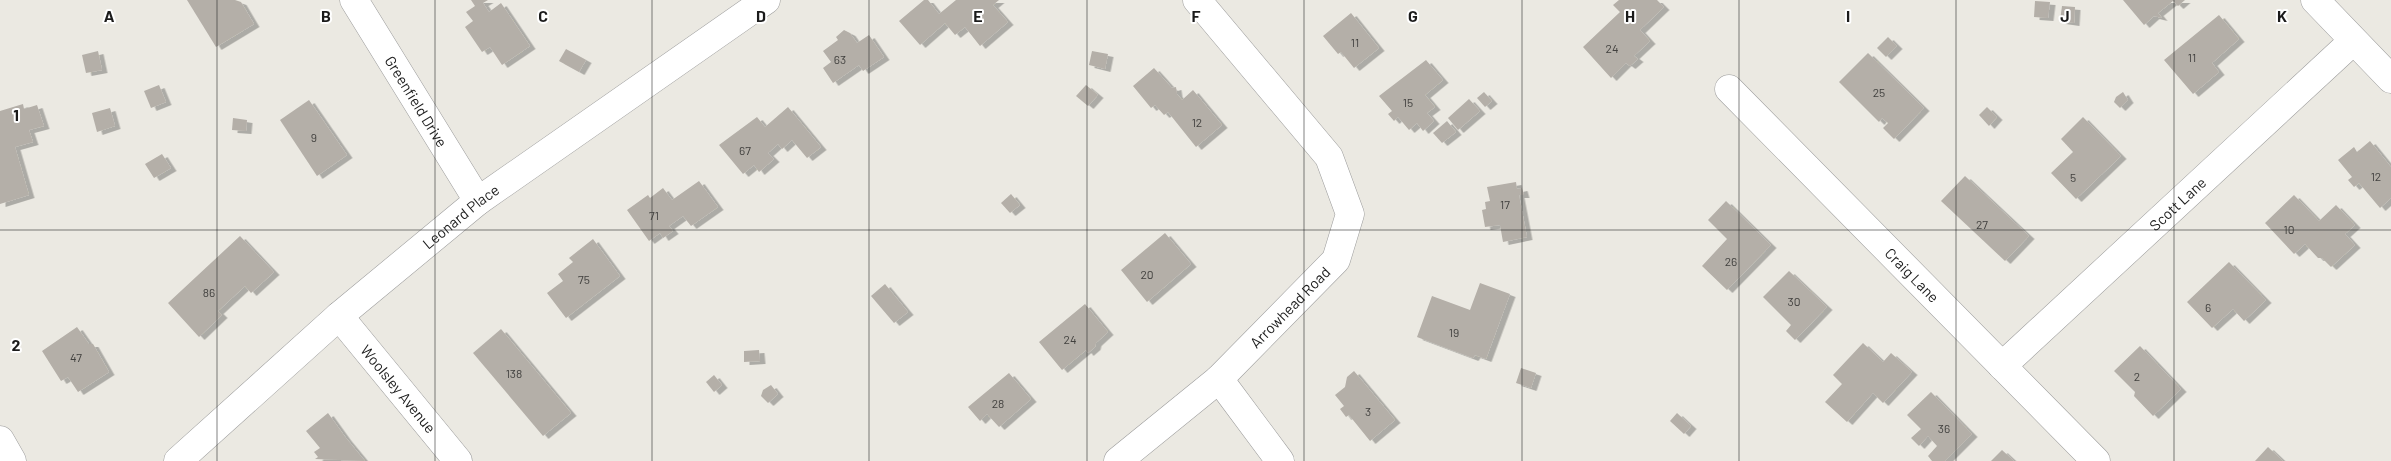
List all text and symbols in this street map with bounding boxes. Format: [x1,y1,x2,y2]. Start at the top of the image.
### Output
text: A [104,6,115,25]
text: B [321,6,331,25]
text: C [538,6,548,25]
text: D [756,6,766,25]
text: E [973,6,983,25]
text: F [1192,6,1201,25]
text: G [1408,6,1418,25]
text: H [1625,6,1635,25]
text: I [1846,6,1850,25]
text: J [2060,6,2070,25]
text: K [2277,6,2287,25]
house number: 11 [1351,35,1359,49]
house number: 24 [1605,41,1619,55]
house number: 11 [2188,50,2196,64]
street label: Greenfield Drive [382,52,451,150]
house number: 63 [834,52,846,66]
house number: 25 [1873,85,1885,99]
house number: 15 [1403,95,1413,109]
text: 1 [13,105,19,124]
house number: 12 [1192,115,1202,129]
house number: 9 [311,130,317,144]
house number: 67 [739,143,751,157]
house number: 12 [2371,169,2381,183]
house number: 5 [2070,170,2076,184]
street label: Scott Lane [2145,173,2209,234]
street label: Leonard Place [419,180,502,252]
house number: 17 [1500,197,1510,211]
house number: 71 [649,208,659,222]
house number: 27 [1976,217,1988,231]
house number: 10 [2284,222,2294,236]
street label: Craig Lane [1882,244,1943,306]
house number: 26 [1725,254,1737,268]
street label: Arrowhead Road [1246,263,1334,351]
house number: 20 [1140,267,1154,281]
house number: 75 [578,272,590,286]
house number: 86 [203,285,215,299]
house number: 30 [1788,294,1800,308]
house number: 6 [2205,300,2211,314]
house number: 19 [1449,325,1459,339]
house number: 24 [1063,332,1077,346]
text: 2 [12,335,21,354]
street label: Woolsley Avenue [357,341,440,436]
house number: 47 [70,350,82,364]
house number: 138 [506,366,522,380]
house number: 2 [2134,369,2140,383]
house number: 28 [992,396,1004,410]
house number: 3 [1365,404,1371,418]
house number: 36 [1938,421,1950,435]

